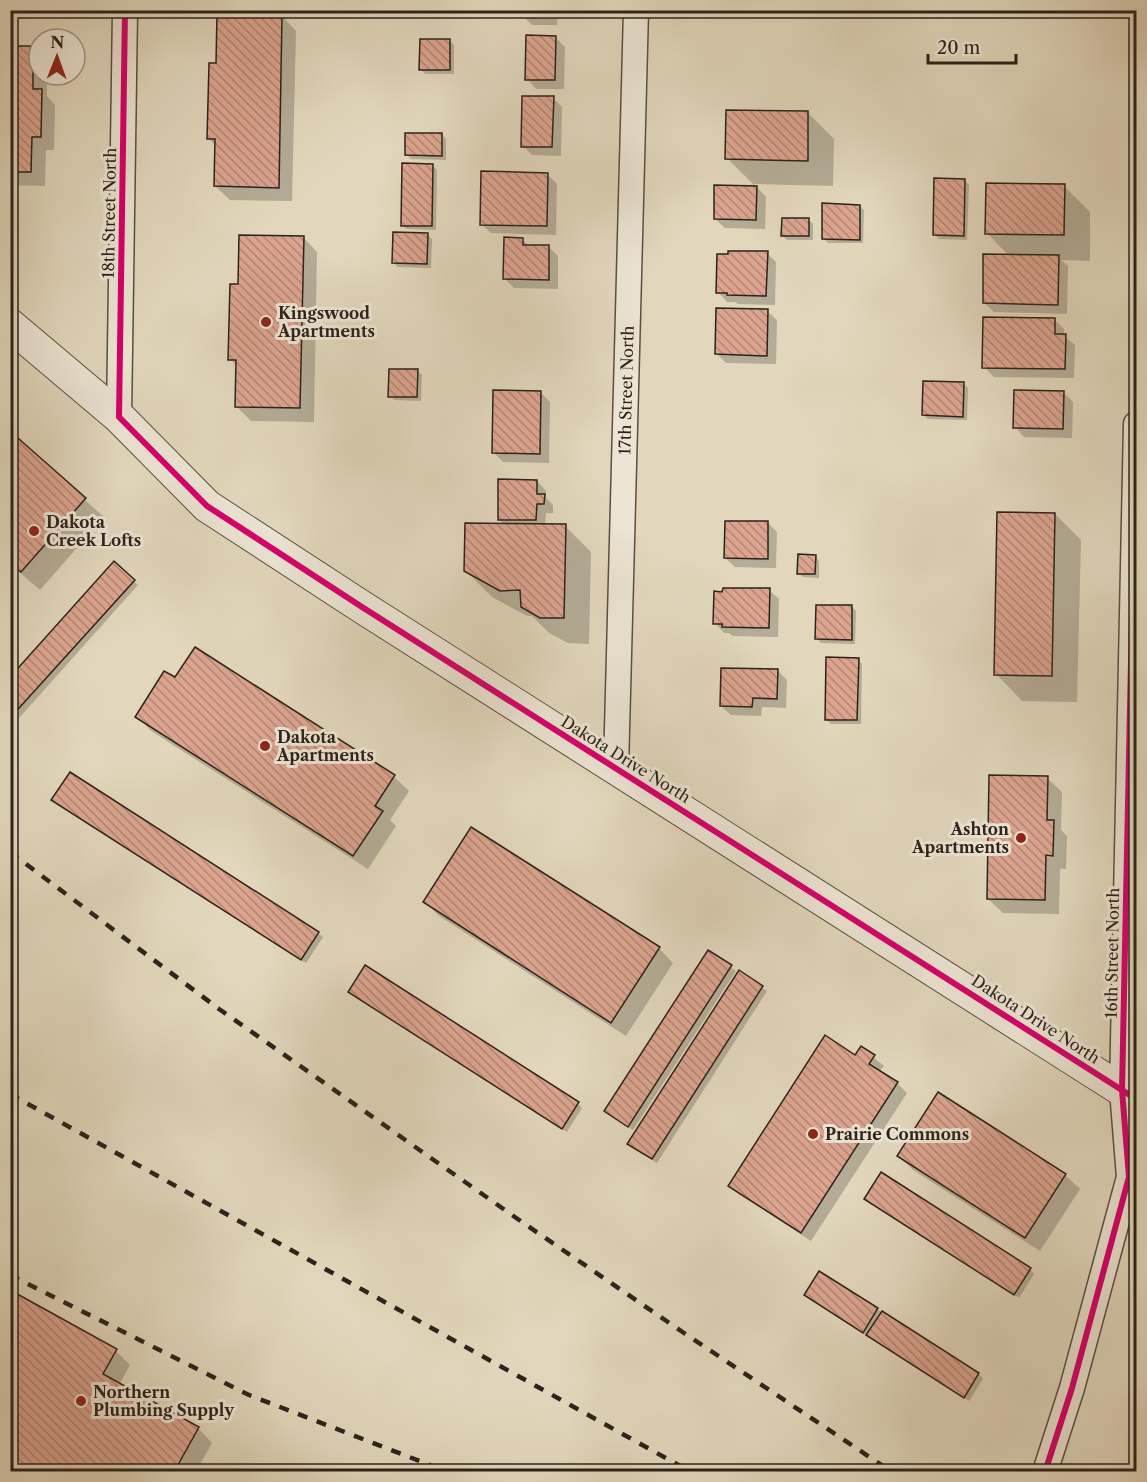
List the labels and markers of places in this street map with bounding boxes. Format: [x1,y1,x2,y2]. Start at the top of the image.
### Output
place label: Kingswood Apartments [277,303,375,341]
marker: Kingswood Apartments [259,315,273,329]
place label: Dakota Creek Lofts [46,512,141,550]
marker: Dakota Creek Lofts [27,524,41,538]
place label: Dakota Apartments [276,727,374,765]
marker: Dakota Apartments [258,739,272,753]
place label: Ashton Apartments [911,819,1009,857]
marker: Ashton Apartments [1014,831,1028,845]
place label: Prairie Commons [825,1124,969,1144]
marker: Prairie Commons [806,1127,820,1141]
place label: Northern Plumbing Supply [93,1382,235,1420]
marker: Northern Plumbing Supply [74,1394,88,1408]

